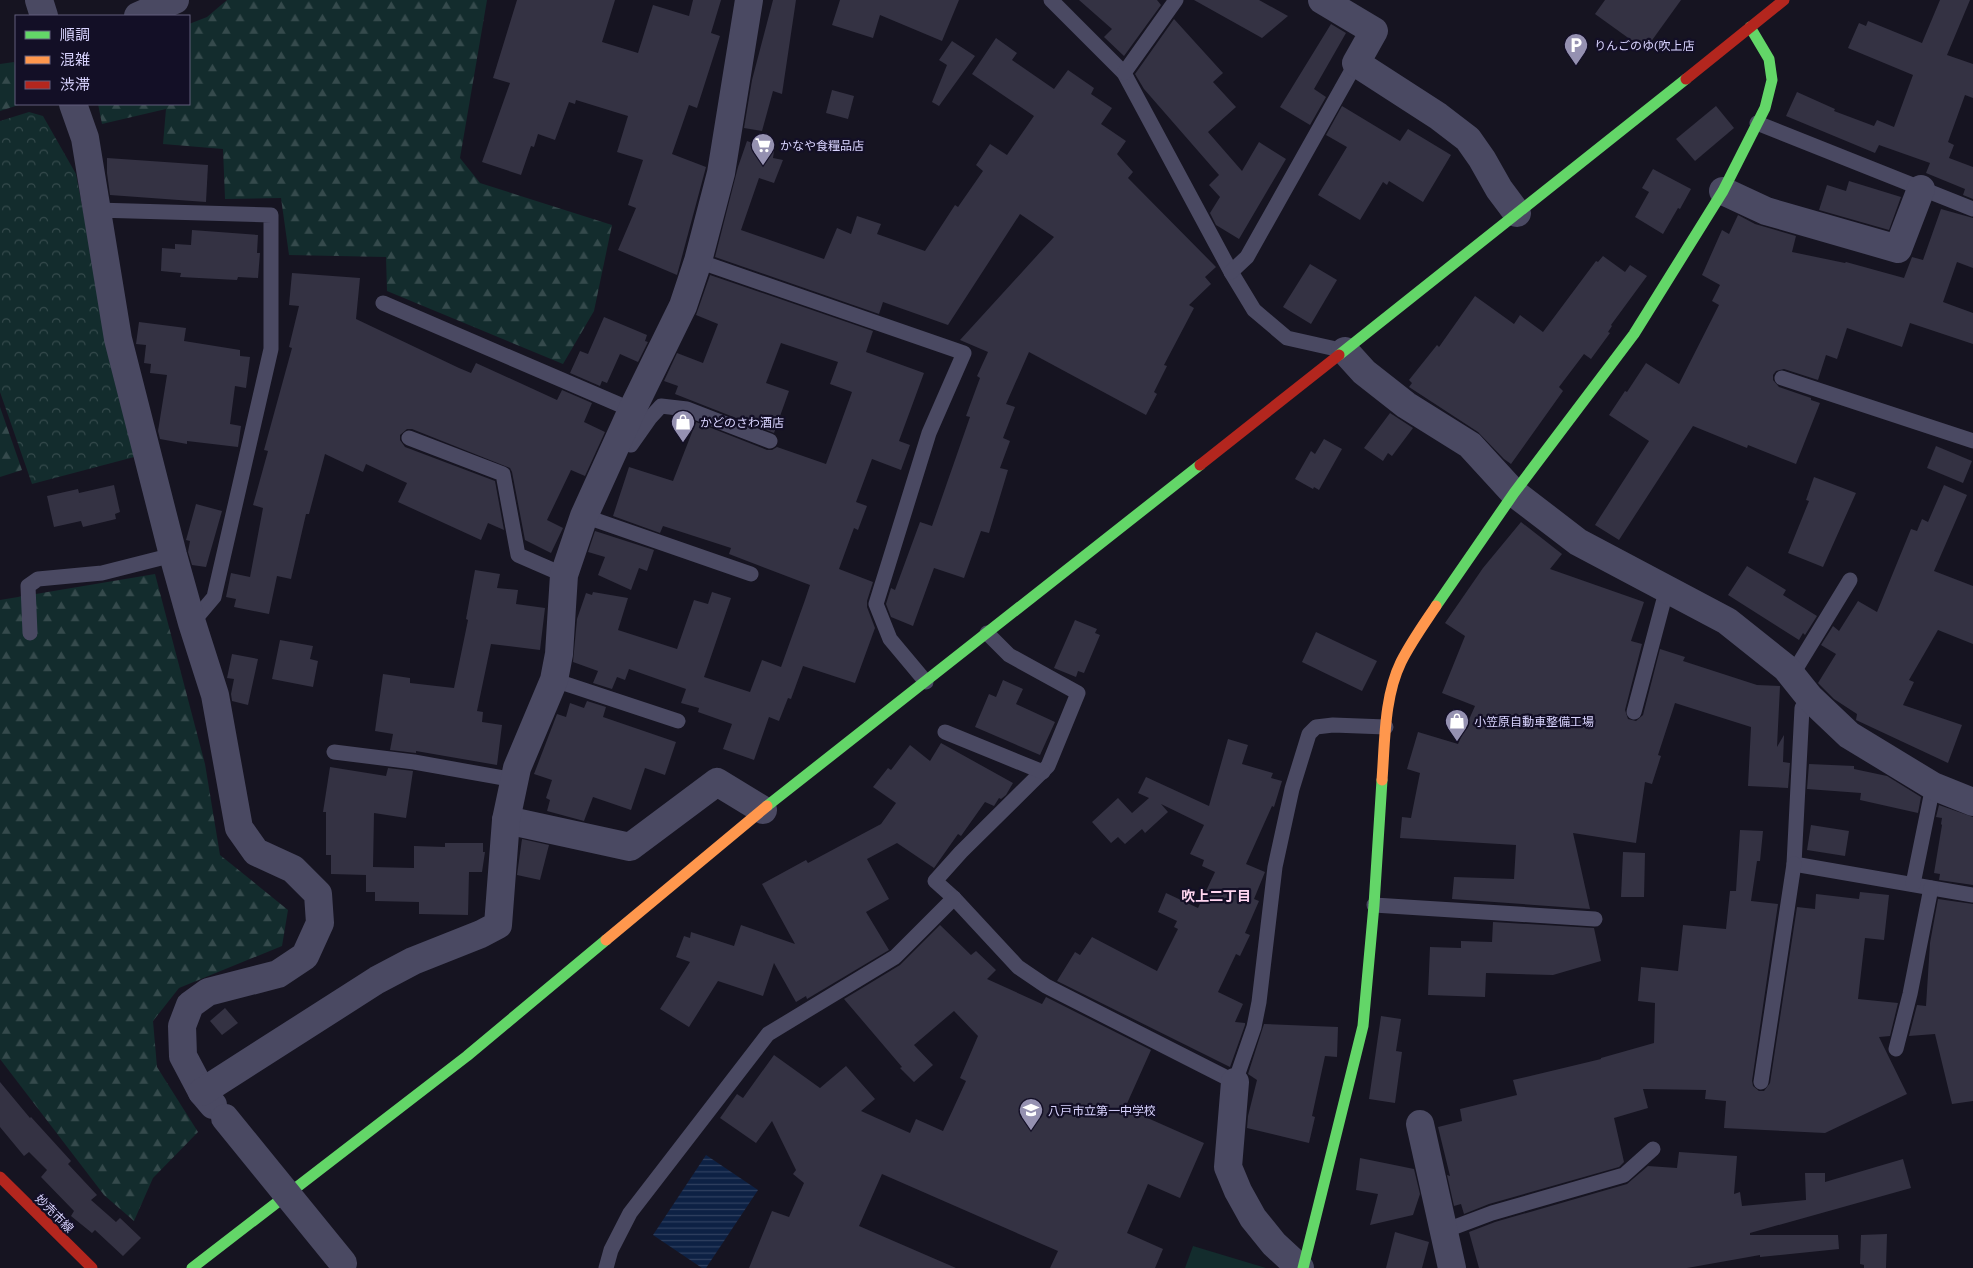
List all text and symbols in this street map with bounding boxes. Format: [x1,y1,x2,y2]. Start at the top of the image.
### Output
legend [15,15,190,105]
text: 順調 [60,25,90,43]
parking icon: りんごのゆ(吹上店 [1563,32,1589,66]
place label: りんごのゆ(吹上店 [1594,38,1695,52]
text: 混雑 [60,50,90,68]
text: 渋滞 [60,75,90,93]
supermarket icon: かなや食糧品店 [750,132,776,166]
place label: かなや食糧品店 [780,138,864,152]
shop icon: かどのさわ酒店 [670,409,696,443]
place label: かどのさわ酒店 [700,415,784,429]
shop icon: 小笠原自動車整備工場 [1444,708,1470,742]
place label: 小笠原自動車整備工場 [1474,714,1594,728]
district label: 吹上二丁目 [1181,887,1251,904]
school or university icon: 八戸市立第一中学校 [1018,1097,1044,1131]
place label: 八戸市立第一中学校 [1048,1103,1156,1117]
street label: 妙売市線 [33,1191,77,1235]

